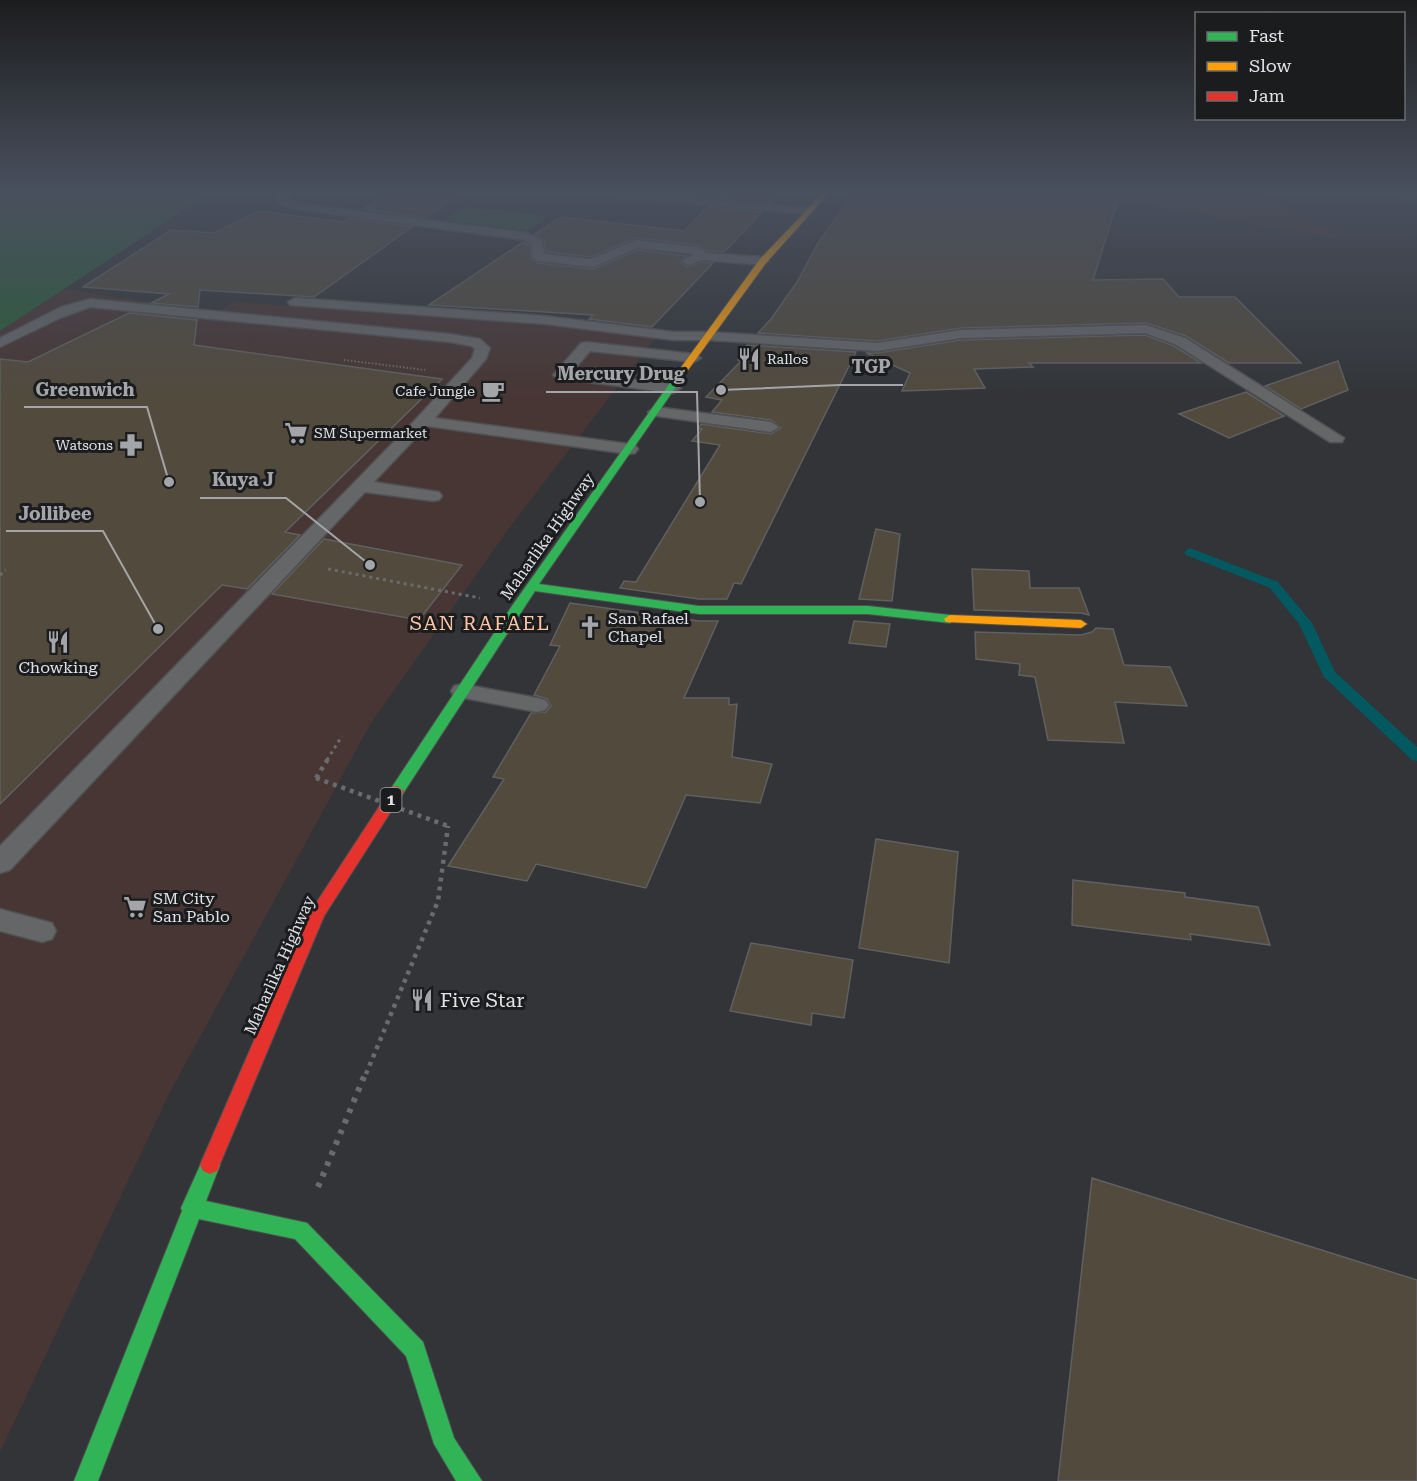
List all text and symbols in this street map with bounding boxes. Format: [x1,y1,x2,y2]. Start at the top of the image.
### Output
legend [1195,12,1405,120]
text: Fast [1249,25,1284,46]
text: Slow [1249,55,1291,76]
text: Jam [1249,85,1285,106]
restaurant icon: Rallos [736,346,762,372]
callout: TGP [840,349,903,385]
place label: Rallos [767,351,808,367]
callout: Mercury Drug [546,356,697,392]
text: TGP [851,356,891,377]
text: Mercury Drug [557,363,686,384]
callout: Greenwich [24,371,147,407]
cafe icon: Cafe Jungle [480,378,506,404]
text: Greenwich [35,379,135,400]
place label: Cafe Jungle [395,383,475,399]
supermarket icon: SM Supermarket [283,420,309,446]
place label: SM Supermarket [314,425,427,441]
pharmacy icon: Watsons [118,432,144,458]
place label: Watsons [56,437,113,453]
callout: Kuya J [200,462,286,498]
text: Kuya J [212,469,274,490]
street label: Maharlika Highway [497,469,599,603]
callout: Jollibee [6,495,103,531]
text: Jollibee [18,503,92,524]
place label: San Rafael Chapel [608,609,689,646]
district label: SAN RAFAEL [410,611,550,635]
church icon: San Rafael Chapel [577,614,603,640]
restaurant icon: Chowking [45,629,71,655]
place label: Chowking [18,658,99,677]
road number: 1 [380,788,402,812]
place label: SM City San Pablo [153,889,230,926]
street label: Maharlika Highway [240,892,319,1038]
supermarket icon: SM City San Pablo [122,894,148,920]
restaurant icon: Five Star [409,987,435,1013]
place label: Five Star [440,988,524,1012]

